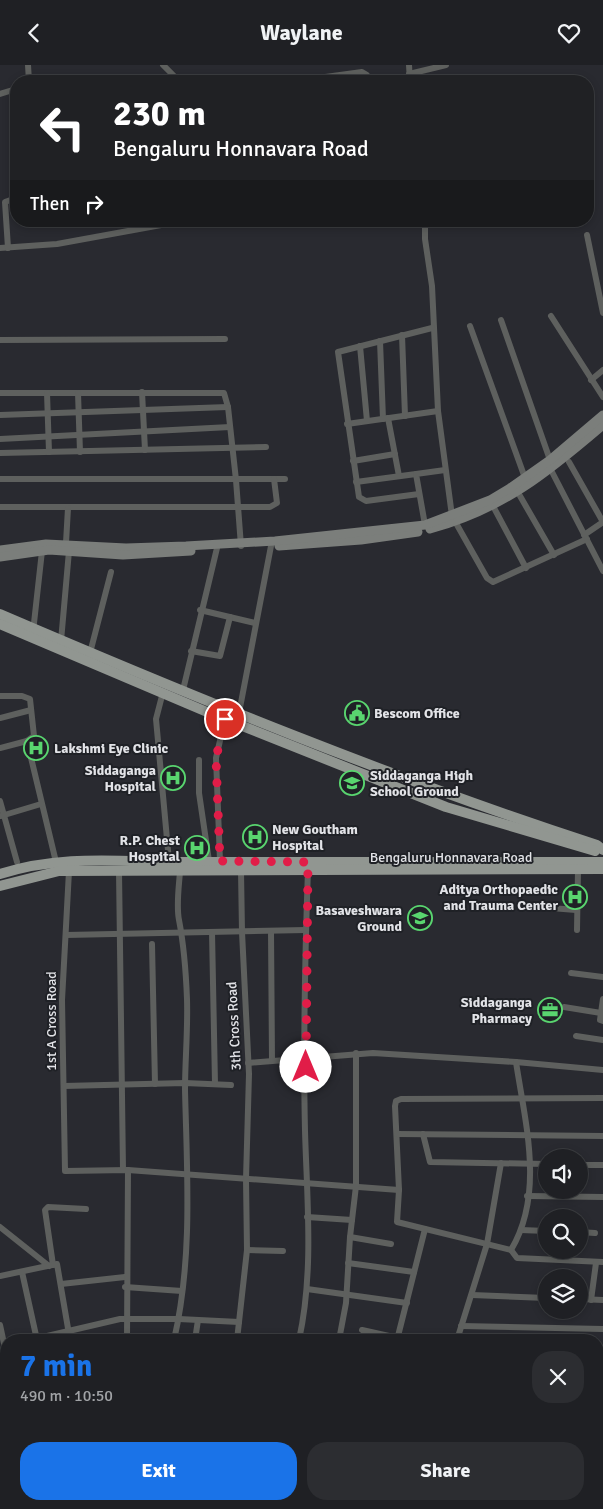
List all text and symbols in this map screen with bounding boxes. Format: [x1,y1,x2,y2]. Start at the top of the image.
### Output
icon: back [20,19,48,47]
text: Waylane [260,19,343,46]
icon: heart [555,19,583,47]
text: 230 m [113,92,206,135]
icon: left [30,95,95,160]
text: Bengaluru Honnavara Road [113,135,369,162]
icon: right [80,190,108,218]
text: Then [30,192,70,216]
pin [204,698,246,740]
public building icon: Bescom Office [344,700,370,726]
icon: arrive [211,705,239,733]
place label: Bescom Office [374,705,460,722]
hospital icon: Lakshmi Eye Clinic [23,735,49,761]
place label: Lakshmi Eye Clinic [54,740,169,757]
place label: Siddaganga Hospital [85,762,157,795]
hospital icon: Siddaganga Hospital [160,765,186,791]
place label: Siddaganga High School Ground [370,767,474,800]
school or university icon: Siddaganga High School Ground [339,770,365,796]
place label: New Goutham Hospital [272,821,358,854]
hospital icon: New Goutham Hospital [242,824,268,850]
place label: R.P. Chest Hospital [119,832,181,865]
hospital icon: R.P. Chest Hospital [184,835,210,861]
street label: Bengaluru Honnavara Road [370,849,532,866]
place label: Aditya Orthopaedic and Trauma Center [440,881,558,914]
hospital icon: Aditya Orthopaedic and Trauma Center [562,884,588,910]
place label: Basaveshwara Ground [316,902,402,935]
school or university icon: Basaveshwara Ground [407,905,433,931]
street label: 1st A Cross Road [43,971,60,1071]
street label: 3th Cross Road [223,981,245,1071]
place label: Siddaganga Pharmacy [461,994,532,1027]
office icon: Siddaganga Pharmacy [537,997,563,1023]
position arrow [279,1040,331,1092]
map controls [538,1149,588,1319]
button: sound [538,1149,588,1199]
button: search [538,1209,588,1259]
button: layers [538,1269,588,1319]
text: 7 min [20,1348,92,1385]
button: close [532,1351,584,1403]
text: 490 m · 10:50 [20,1386,113,1406]
button: Exit [20,1442,297,1500]
button: Share [307,1442,584,1500]

